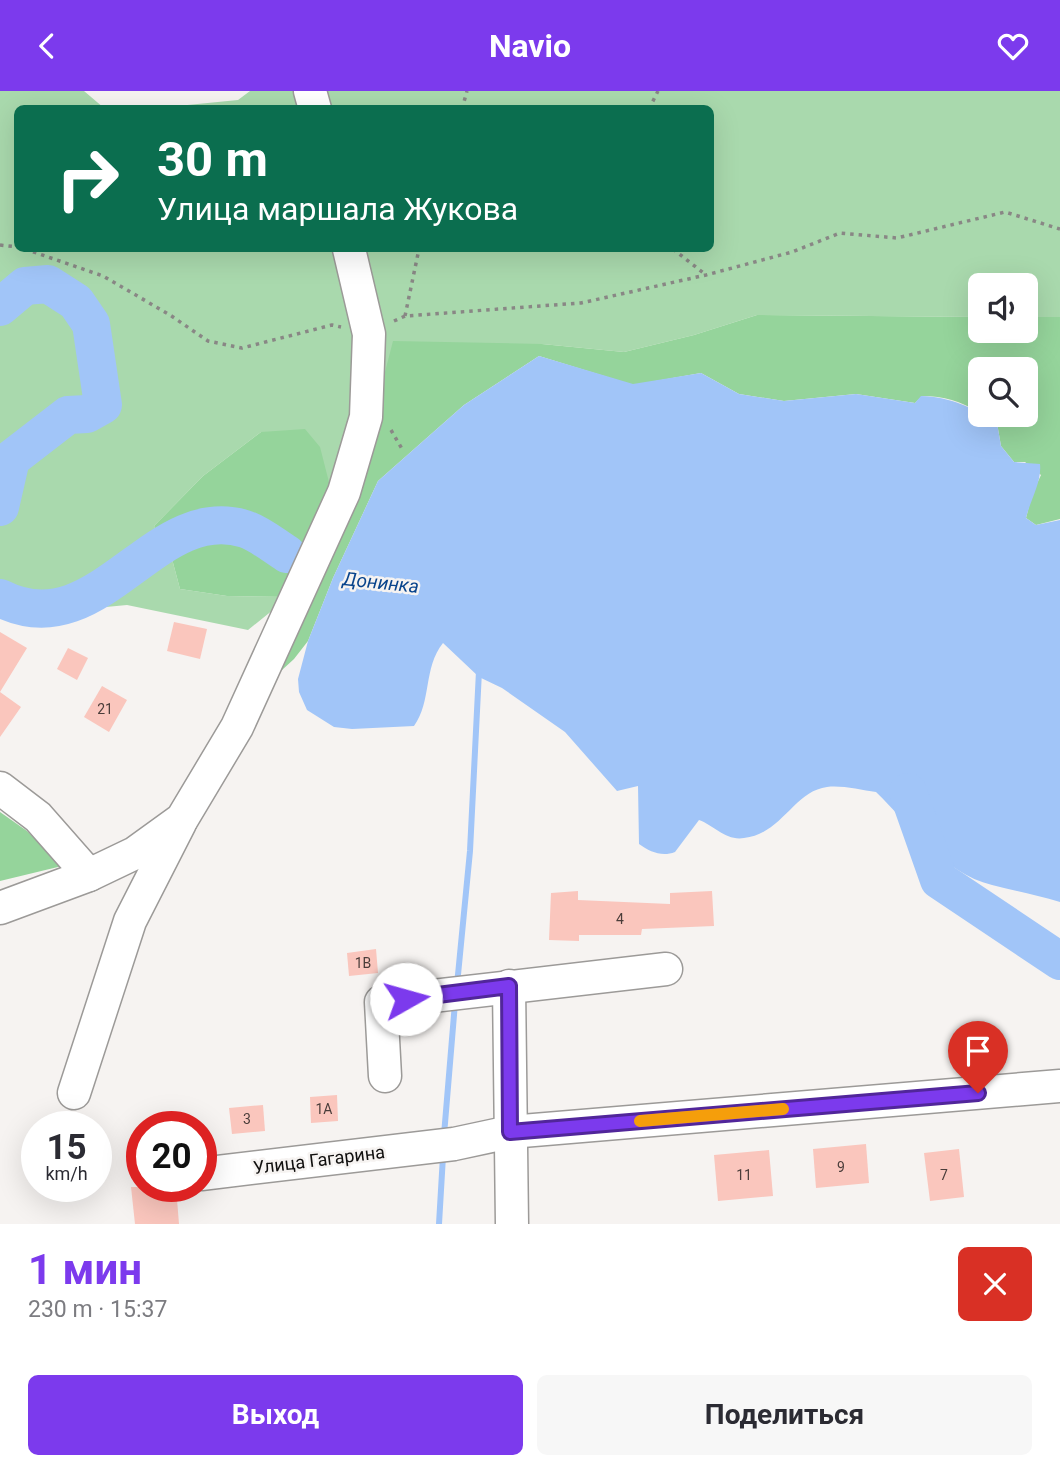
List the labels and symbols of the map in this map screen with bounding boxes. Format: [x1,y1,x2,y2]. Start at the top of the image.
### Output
water label: Донинка [340,567,420,598]
house number: 21 [97,701,113,717]
house number: 4 [616,911,624,927]
house number: 1В [355,955,371,971]
position arrow [369,962,443,1036]
pin [948,1021,1008,1093]
house number: 1А [315,1101,333,1117]
speed limit sign: 20 [126,1111,217,1202]
house number: 3 [243,1111,251,1127]
street label: Улица Гагарина [252,1141,386,1178]
house number: 9 [837,1159,845,1175]
house number: 11 [736,1167,752,1183]
house number: 7 [940,1167,948,1183]

